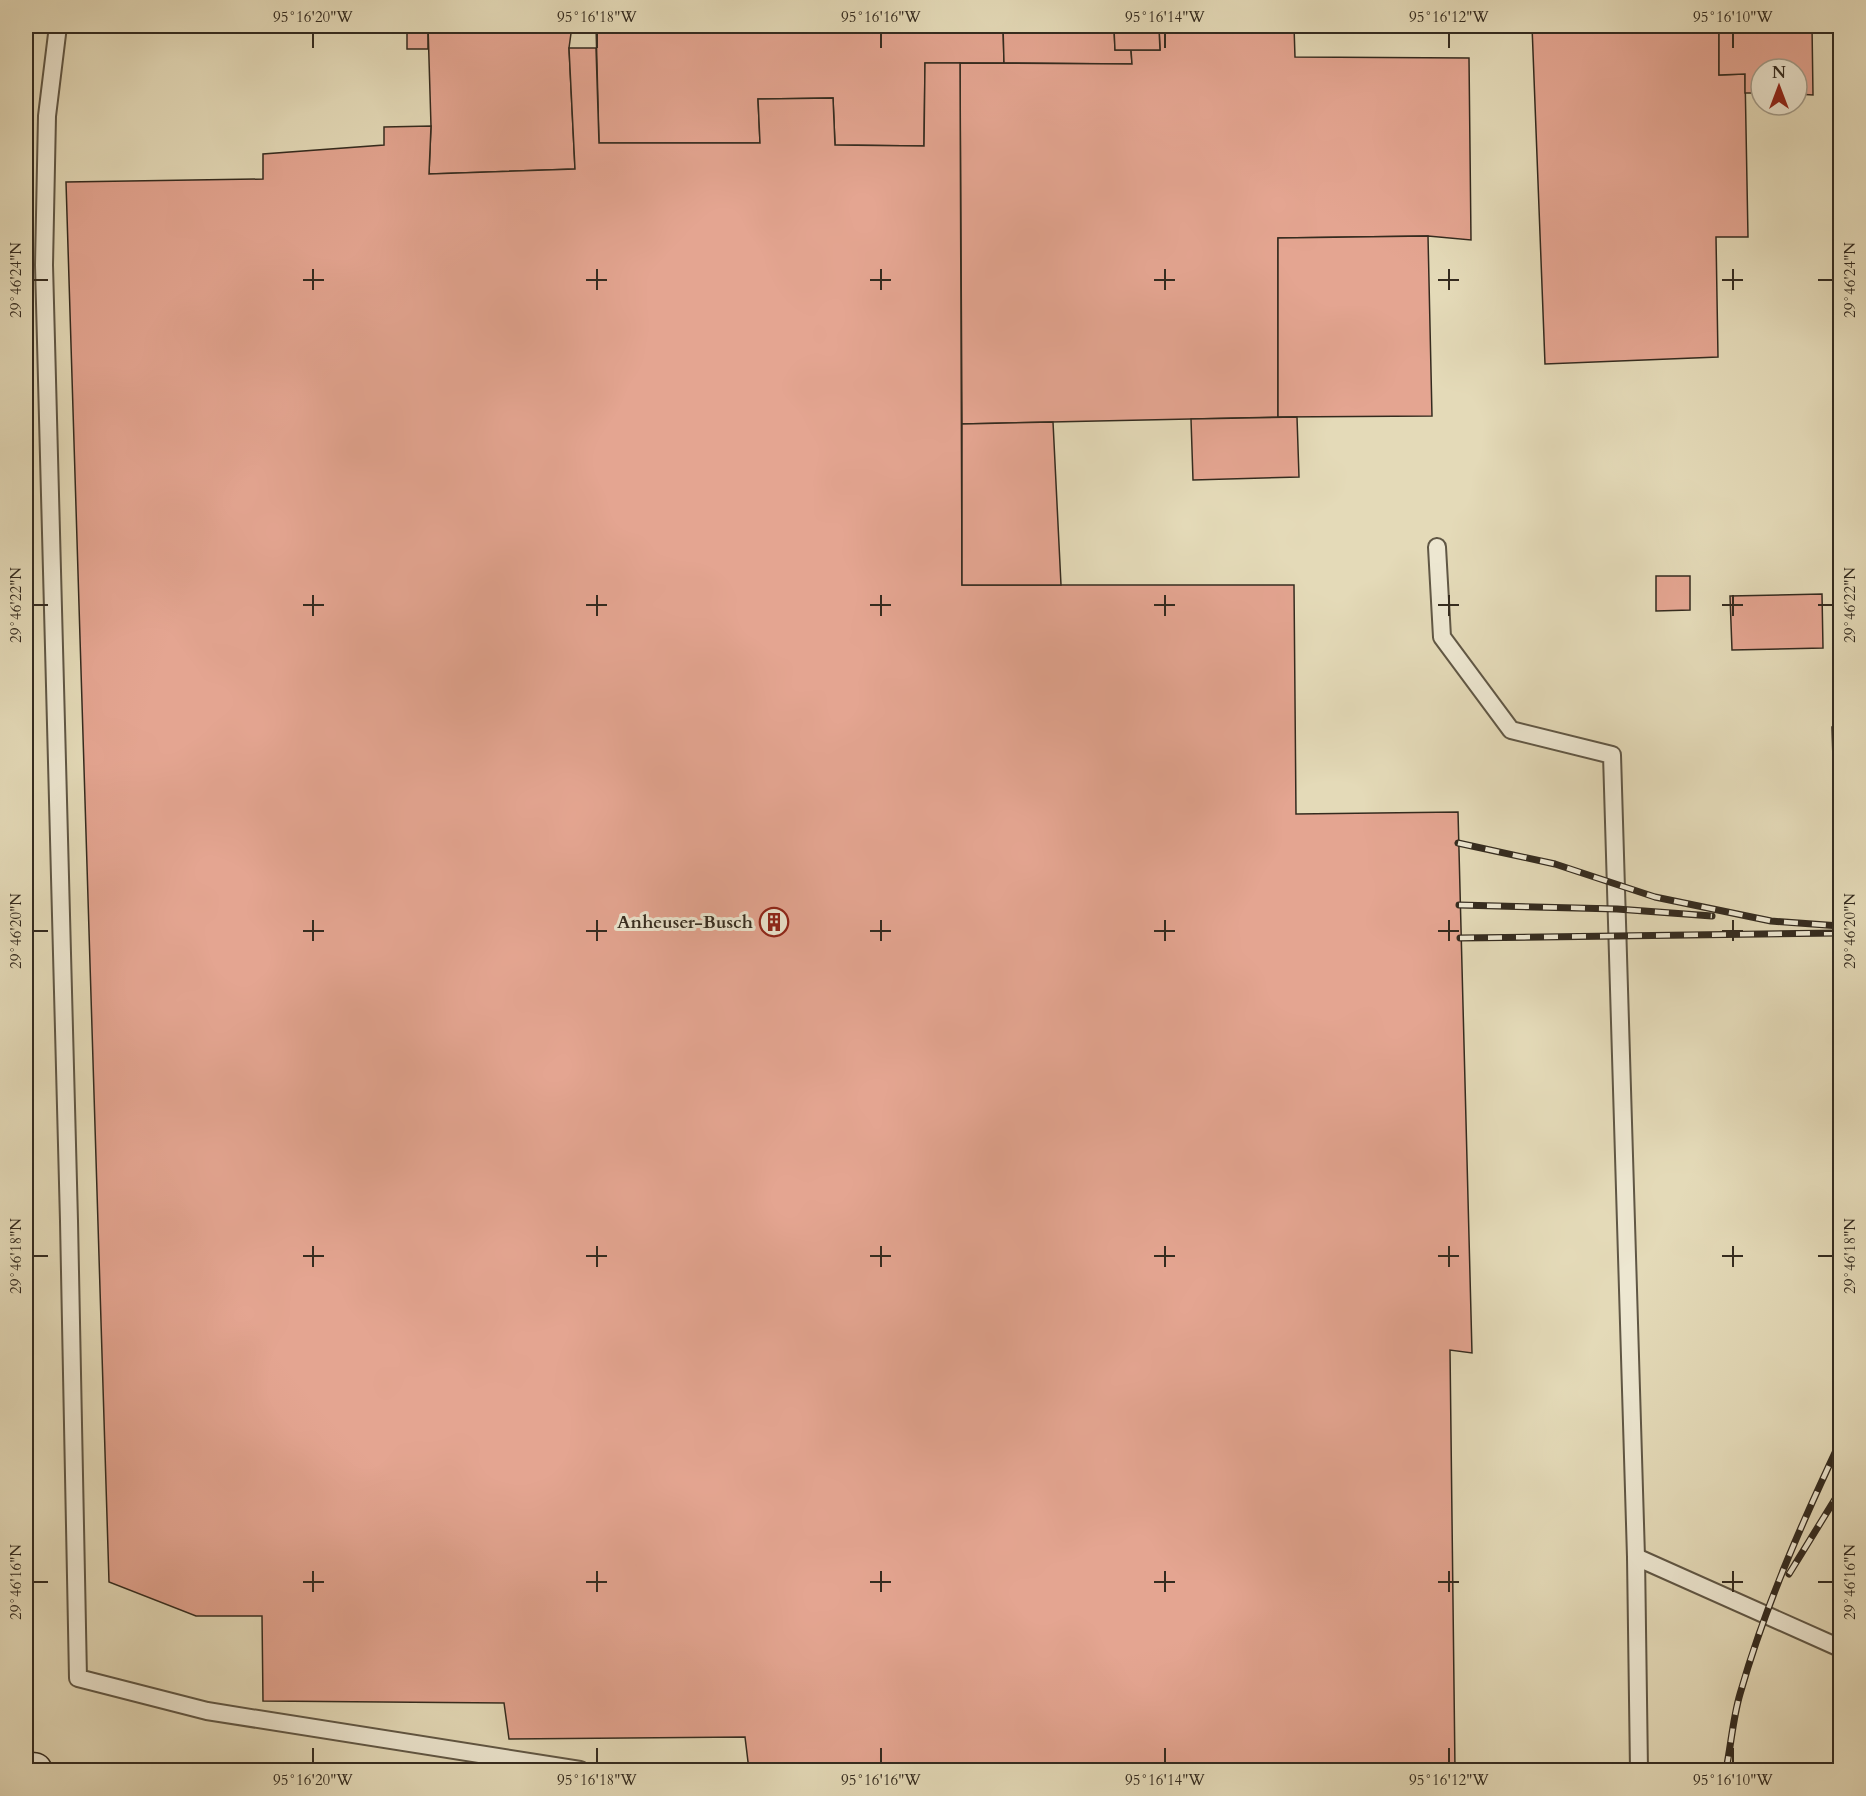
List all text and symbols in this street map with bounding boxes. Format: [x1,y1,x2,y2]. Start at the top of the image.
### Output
text: 95°16'20"W [273,7,353,27]
text: 95°16'18"W [557,7,637,27]
text: 95°16'16"W [841,7,921,27]
text: 95°16'14"W [1125,7,1205,27]
text: 95°16'12"W [1409,7,1489,27]
text: 95°16'10"W [1693,7,1773,27]
north arrow [1749,57,1809,117]
text: N [1772,62,1786,84]
text: 29°46'24"N [6,242,26,318]
text: 29°46'24"N [1840,242,1860,318]
text: 29°46'22"N [6,567,26,643]
text: 29°46'22"N [1840,567,1860,643]
text: 29°46'20"N [6,893,26,969]
text: 29°46'20"N [1840,893,1860,969]
building icon: Anheuser-Busch [758,906,790,938]
place label: Anheuser-Busch [617,910,753,935]
text: 29°46'18"N [6,1218,26,1294]
text: 29°46'18"N [1840,1218,1860,1294]
text: 29°46'16"N [6,1544,26,1620]
text: 29°46'16"N [1840,1544,1860,1620]
text: 95°16'20"W [273,1770,353,1790]
text: 95°16'18"W [557,1770,637,1790]
text: 95°16'16"W [841,1770,921,1790]
text: 95°16'14"W [1125,1770,1205,1790]
text: 95°16'12"W [1409,1770,1489,1790]
text: 95°16'10"W [1693,1770,1773,1790]

